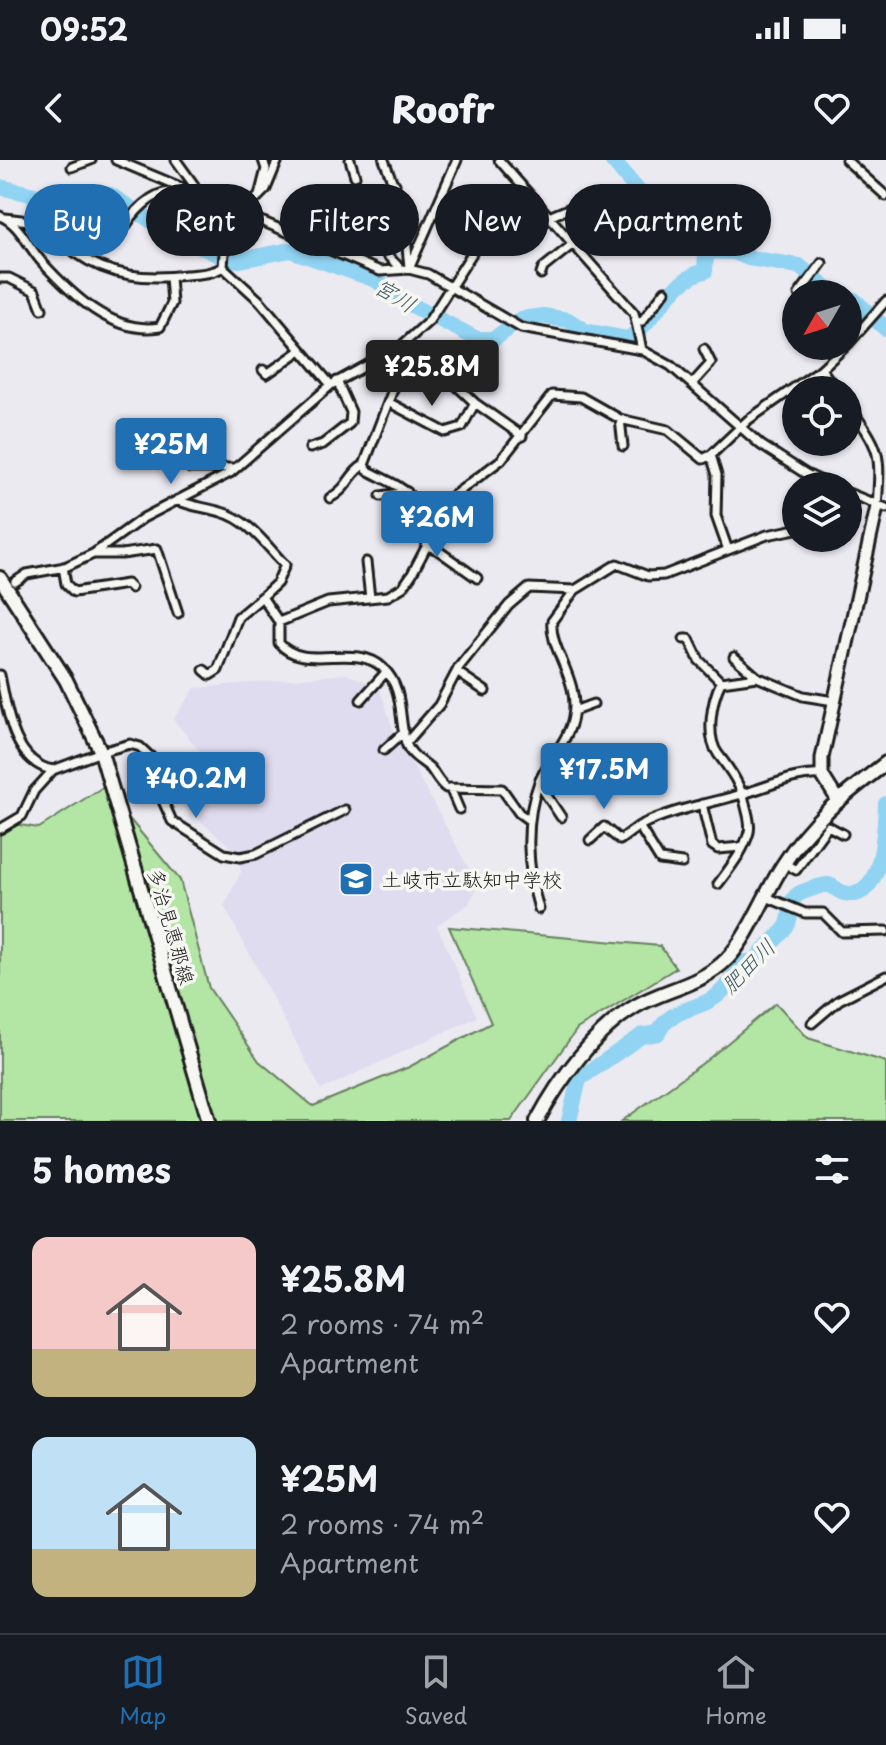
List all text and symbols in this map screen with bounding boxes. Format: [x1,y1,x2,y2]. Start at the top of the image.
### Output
text: 09:52 [40,6,128,51]
text: Roofr [391,81,495,135]
icon: back [32,86,76,130]
icon: heart [810,86,854,130]
chip: Buy [24,184,130,256]
chip: Rent [146,184,264,256]
chip: Filters [280,184,419,256]
chip: New [435,184,549,256]
chip: Apartment [565,184,771,256]
water label: 宮川 [369,269,423,319]
north arrow [782,280,862,360]
map controls [782,280,862,552]
pin: ¥25.8M [367,340,497,408]
text: ¥25.8M [384,346,480,385]
button: locate [782,376,862,456]
pin: ¥25M [124,418,218,486]
text: ¥25M [133,424,209,463]
button: layers [782,472,862,552]
pin: ¥26M [390,491,484,559]
text: ¥26M [399,497,475,536]
pin: ¥17.5M [539,743,669,811]
text: ¥17.5M [559,749,649,788]
pin: ¥40.2M [131,752,261,820]
text: ¥40.2M [145,758,247,797]
school or university icon: 土岐市立駄知中学校 [337,860,375,898]
street label: 多治見恵那線 [141,864,203,988]
place label: 土岐市立駄知中学校 [382,864,562,894]
water label: 肥田川 [712,930,782,1000]
text: 5 homes [32,1143,171,1195]
icon: filters [810,1147,854,1191]
text: ¥25.8M [280,1252,406,1304]
icon: home [96,1269,192,1365]
icon: heart [810,1295,854,1339]
text: 2 rooms · 74 m² [280,1304,484,1343]
text: Apartment [280,1343,419,1382]
text: ¥25M [280,1452,378,1504]
icon: home [96,1469,192,1565]
icon: heart [810,1495,854,1539]
text: 2 rooms · 74 m² [280,1504,484,1543]
text: Apartment [280,1543,419,1582]
tab: Map [119,1650,166,1731]
tab: Saved [405,1650,467,1731]
tab: Home [706,1650,767,1731]

